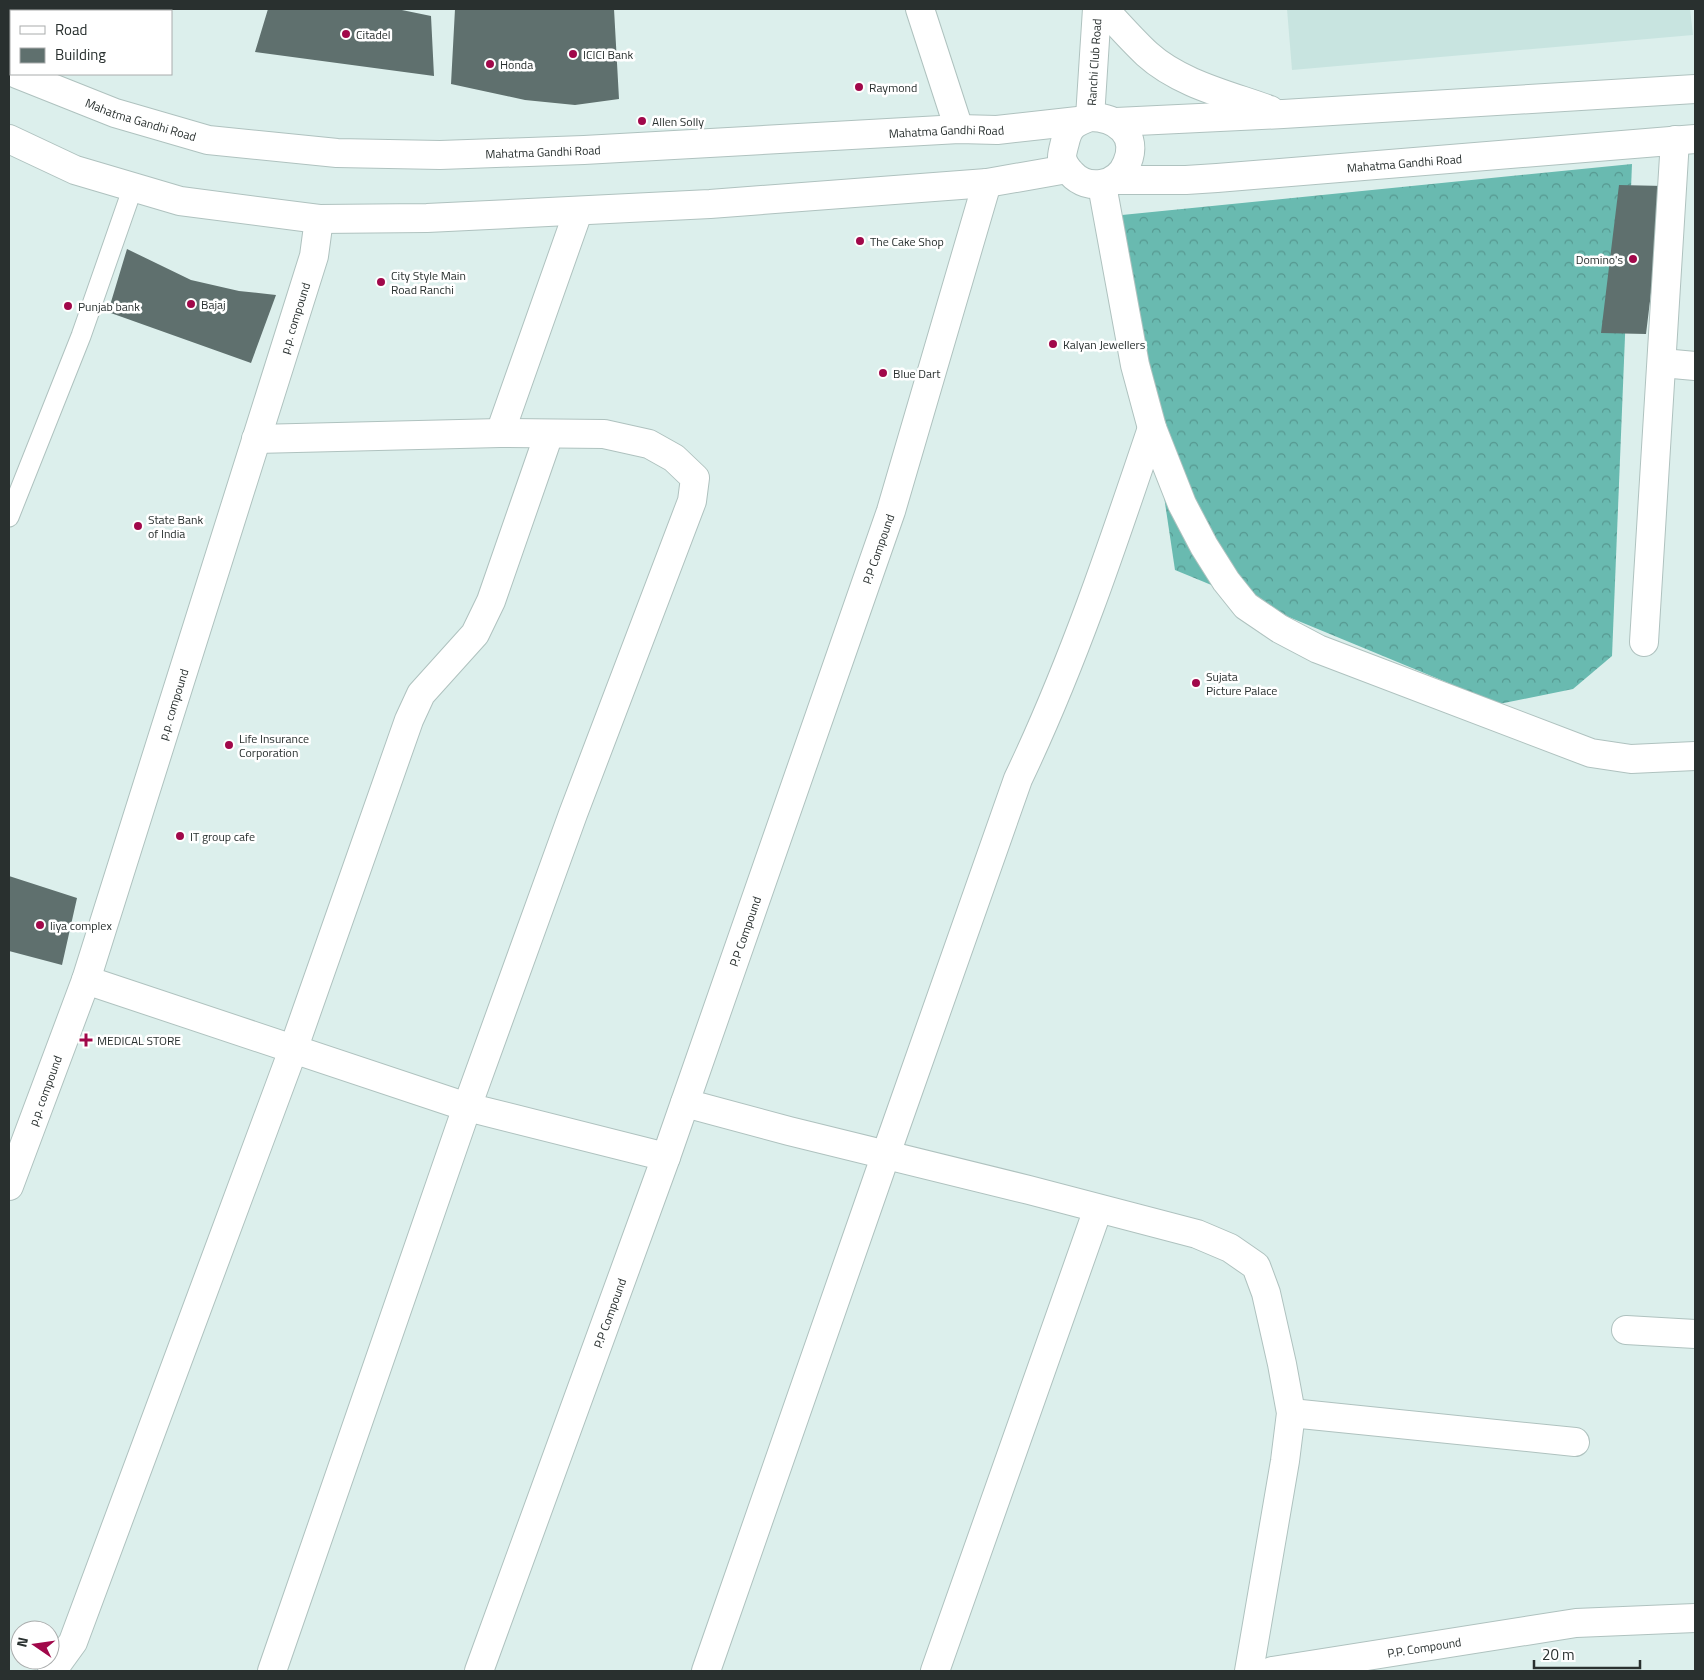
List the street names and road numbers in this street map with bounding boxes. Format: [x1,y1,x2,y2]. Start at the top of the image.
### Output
street label: Ranchi Club Road [1081,18,1106,106]
street label: Mahatma Gandhi Road [82,93,199,146]
street label: Mahatma Gandhi Road [888,119,1005,142]
street label: Mahatma Gandhi Road [485,140,601,163]
street label: Mahatma Gandhi Road [1346,149,1463,177]
street label: p.p. compound [274,280,315,356]
street label: P.P Compound [857,511,899,586]
street label: p.p. compound [153,666,193,742]
street label: P.P Compound [724,894,766,969]
street label: p.p. compound [23,1053,67,1128]
street label: P.P Compound [588,1275,631,1351]
street label: P.P. Compound [1386,1632,1463,1662]

